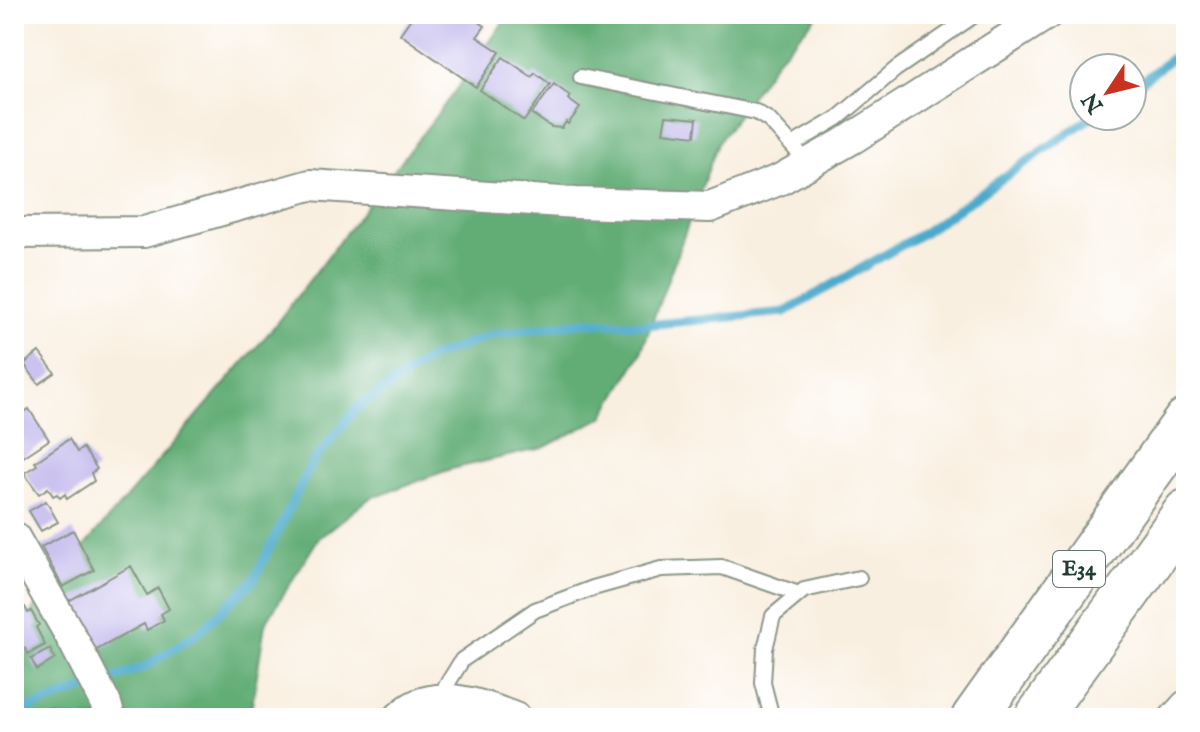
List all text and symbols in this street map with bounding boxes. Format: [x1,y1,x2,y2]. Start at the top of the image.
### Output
north arrow [1068,52,1148,132]
text: N [1076,86,1111,119]
road number: E34 [1053,551,1105,587]

